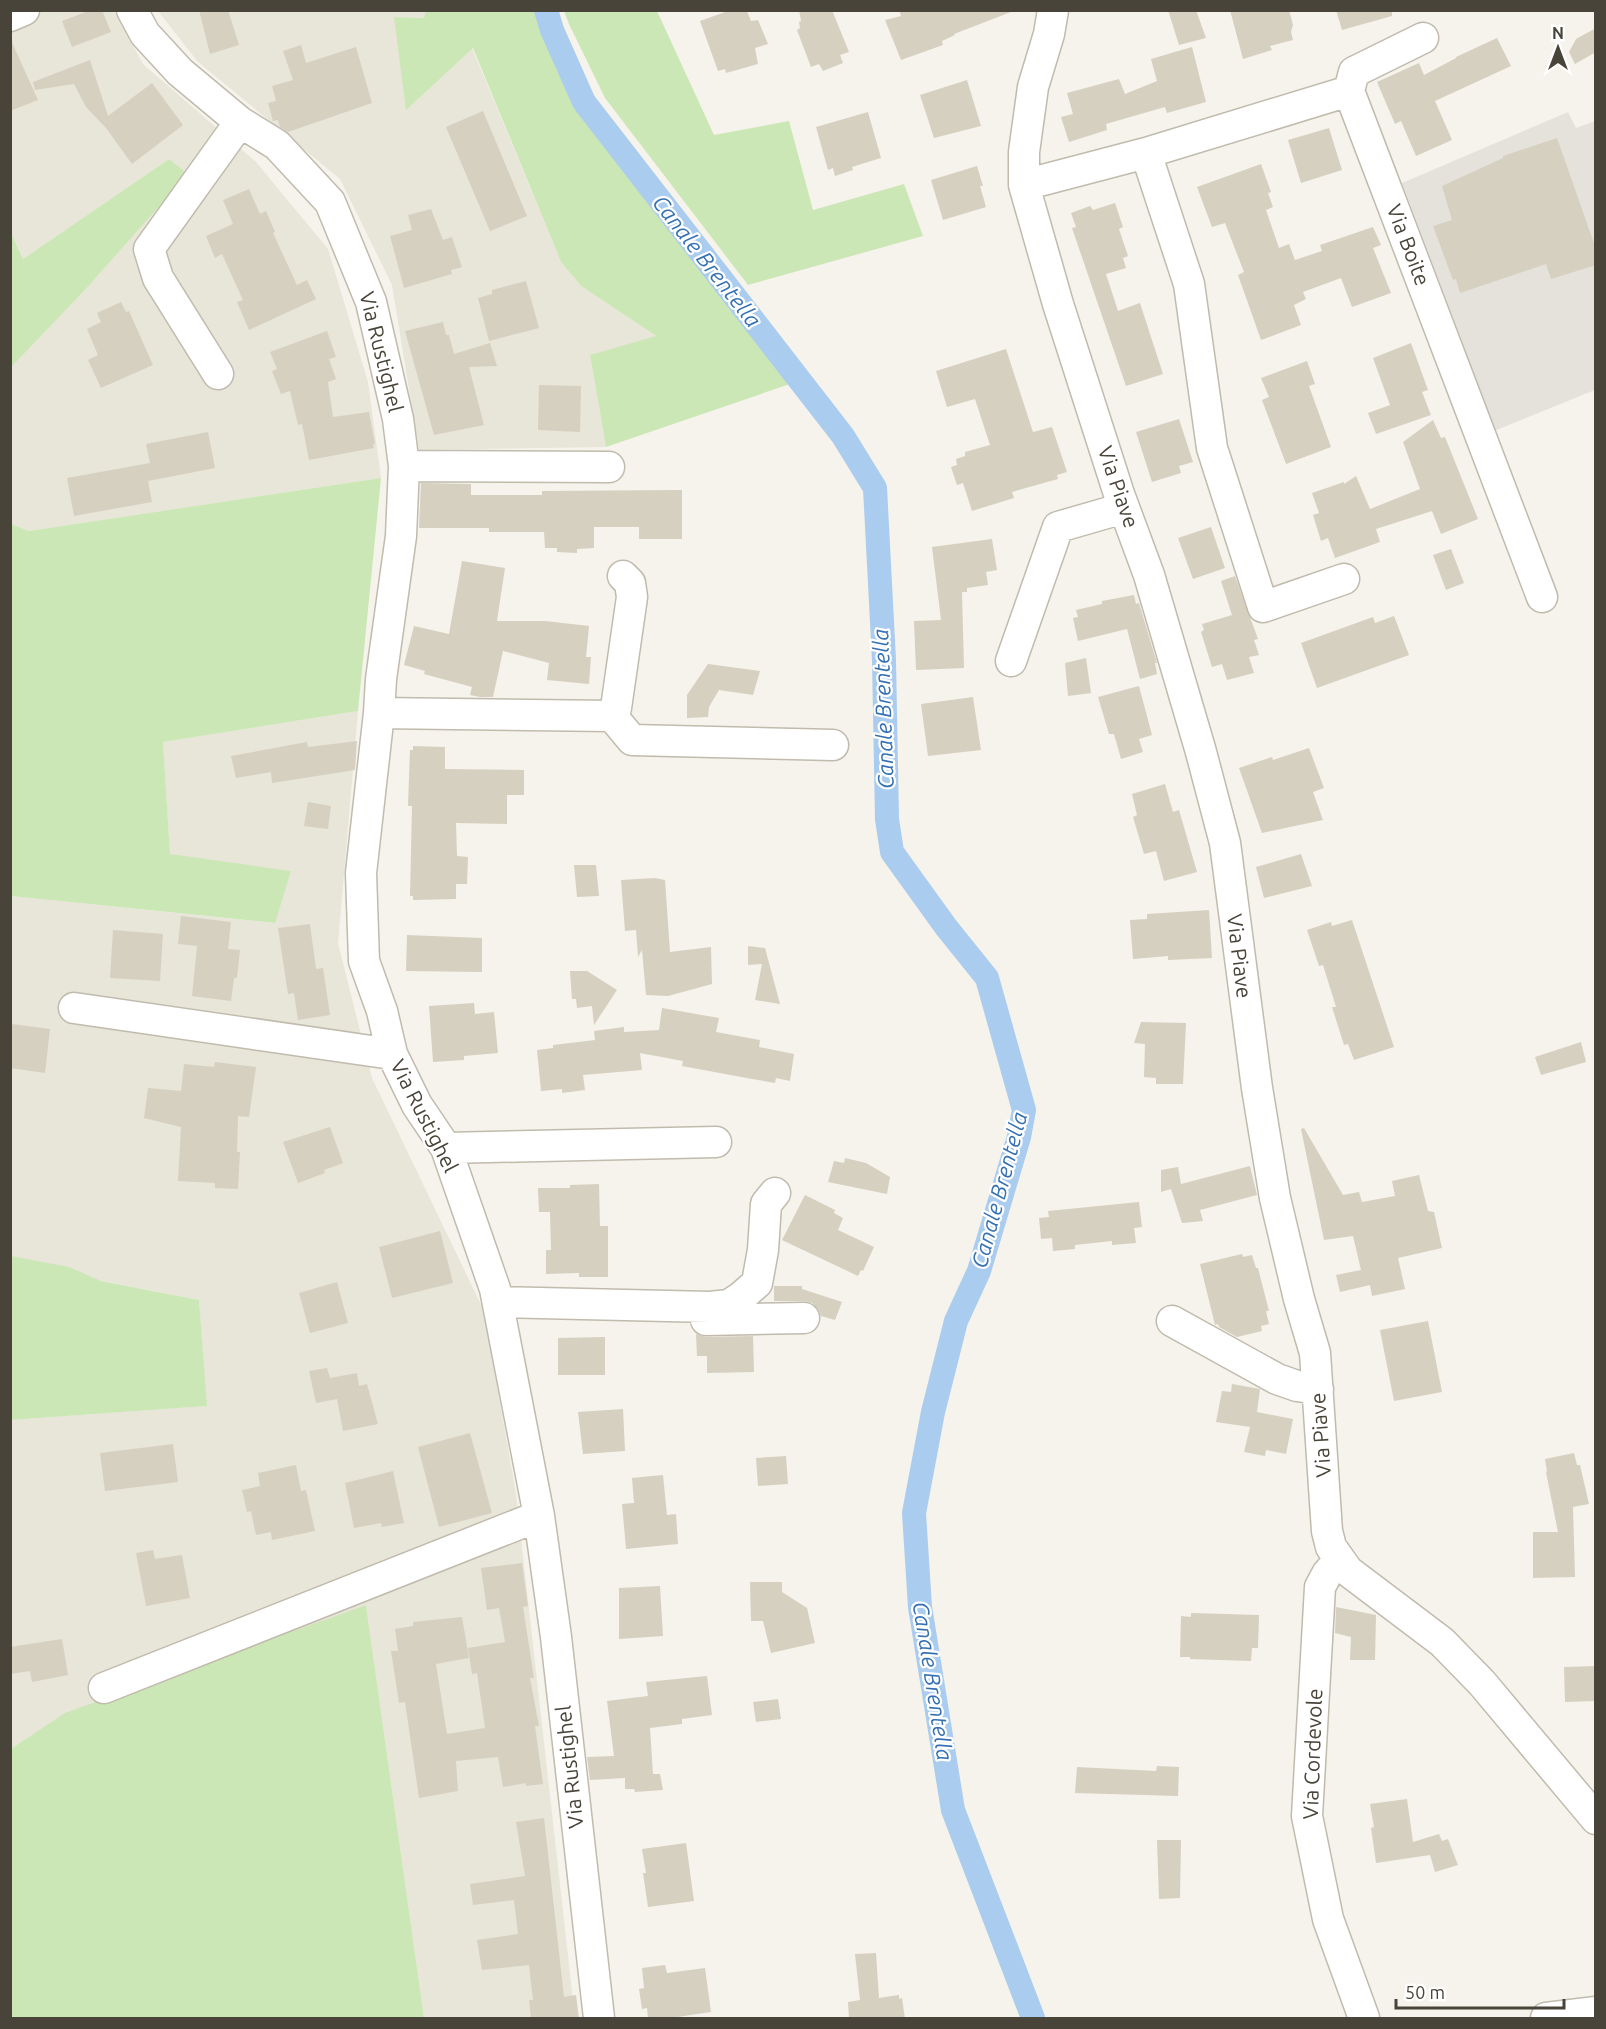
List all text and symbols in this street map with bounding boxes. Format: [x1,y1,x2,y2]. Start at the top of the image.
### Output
north arrow [1528,18,1588,78]
text: N [1552,24,1564,42]
water label: Canale Brentella [648,190,767,332]
street label: Via Boite [1382,201,1435,289]
street label: Via Rustighel [355,289,409,415]
street label: Via Piave [1094,443,1144,531]
water label: Canale Brentella [867,628,898,790]
street label: Via Piave [1223,912,1257,1000]
street label: Via Rustighel [386,1055,464,1176]
water label: Canale Brentella [966,1109,1031,1271]
street label: Via Piave [1305,1392,1335,1478]
water label: Canale Brentella [909,1600,958,1762]
street label: Via Cordevole [1298,1688,1326,1820]
street label: Via Rustighel [551,1704,587,1830]
scale bar [1396,1972,1564,2010]
text: 50 m [1405,1982,1445,2002]

